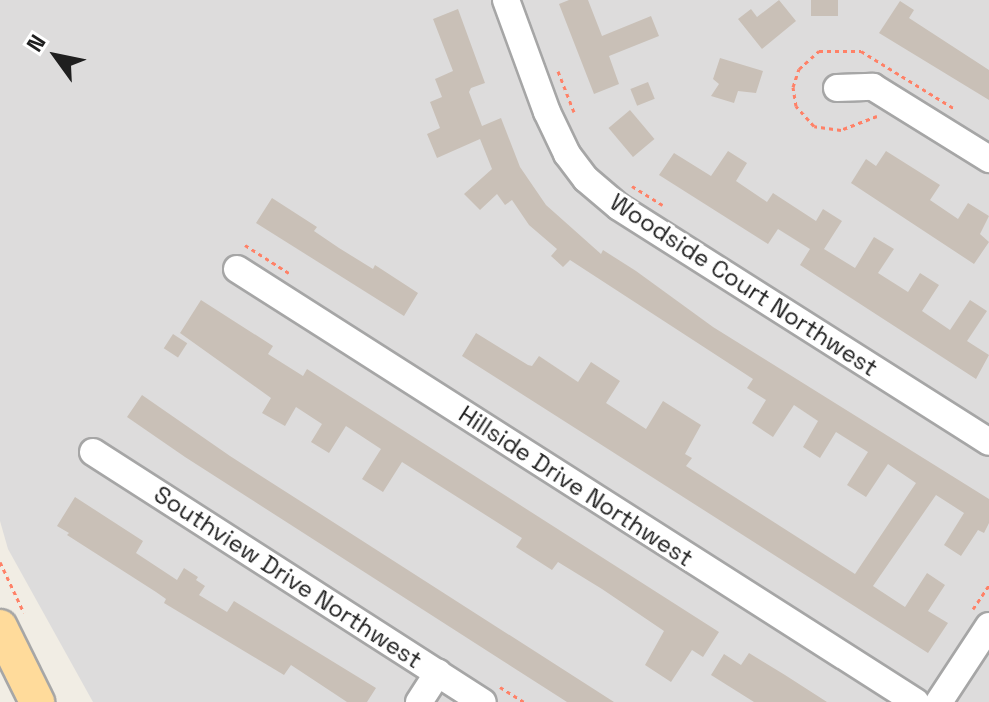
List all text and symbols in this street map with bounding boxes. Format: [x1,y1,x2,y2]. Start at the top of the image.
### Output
north arrow [16,16,96,96]
text: N [20,29,52,57]
street label: Woodside Court Northwest [605,188,883,382]
street label: Hillside Drive Northwest [453,399,699,573]
street label: Southview Drive Northwest [149,480,427,674]

